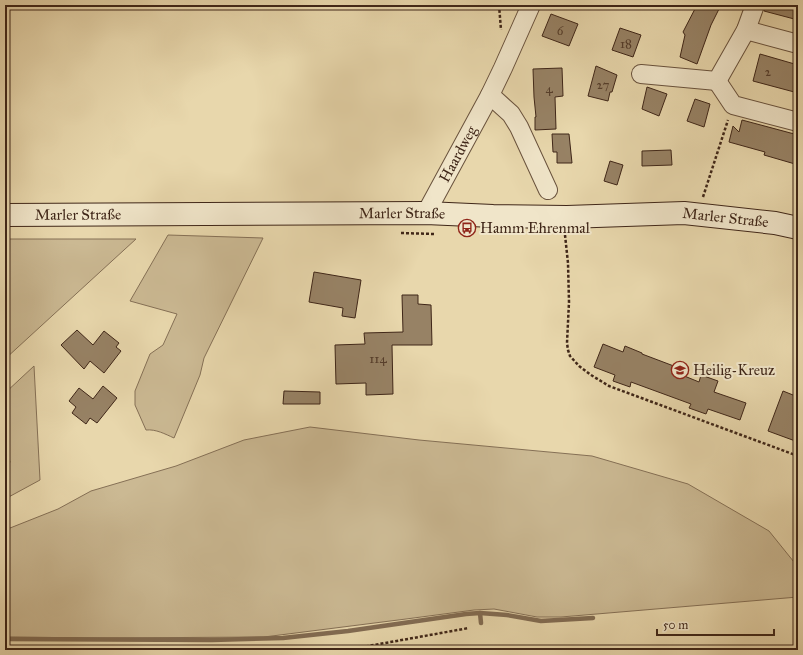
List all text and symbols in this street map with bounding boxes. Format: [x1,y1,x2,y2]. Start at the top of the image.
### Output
house number: 6 [557,23,564,39]
house number: 18 [620,36,632,52]
house number: 2 [765,64,772,80]
house number: 27 [597,77,610,93]
house number: 4 [545,81,553,97]
street label: Haardweg [435,122,481,185]
street label: Marler Straße [359,204,446,223]
street label: Marler Straße [682,204,770,231]
street label: Marler Straße [35,205,121,224]
bus stop icon: Hamm Ehrenmal [457,218,477,238]
place label: Hamm Ehrenmal [480,219,591,237]
house number: 114 [369,351,388,367]
school or university icon: Heilig-Kreuz [670,360,690,380]
place label: Heilig-Kreuz [693,361,775,379]
scale bar [657,611,774,637]
text: 50 m [663,618,688,632]

